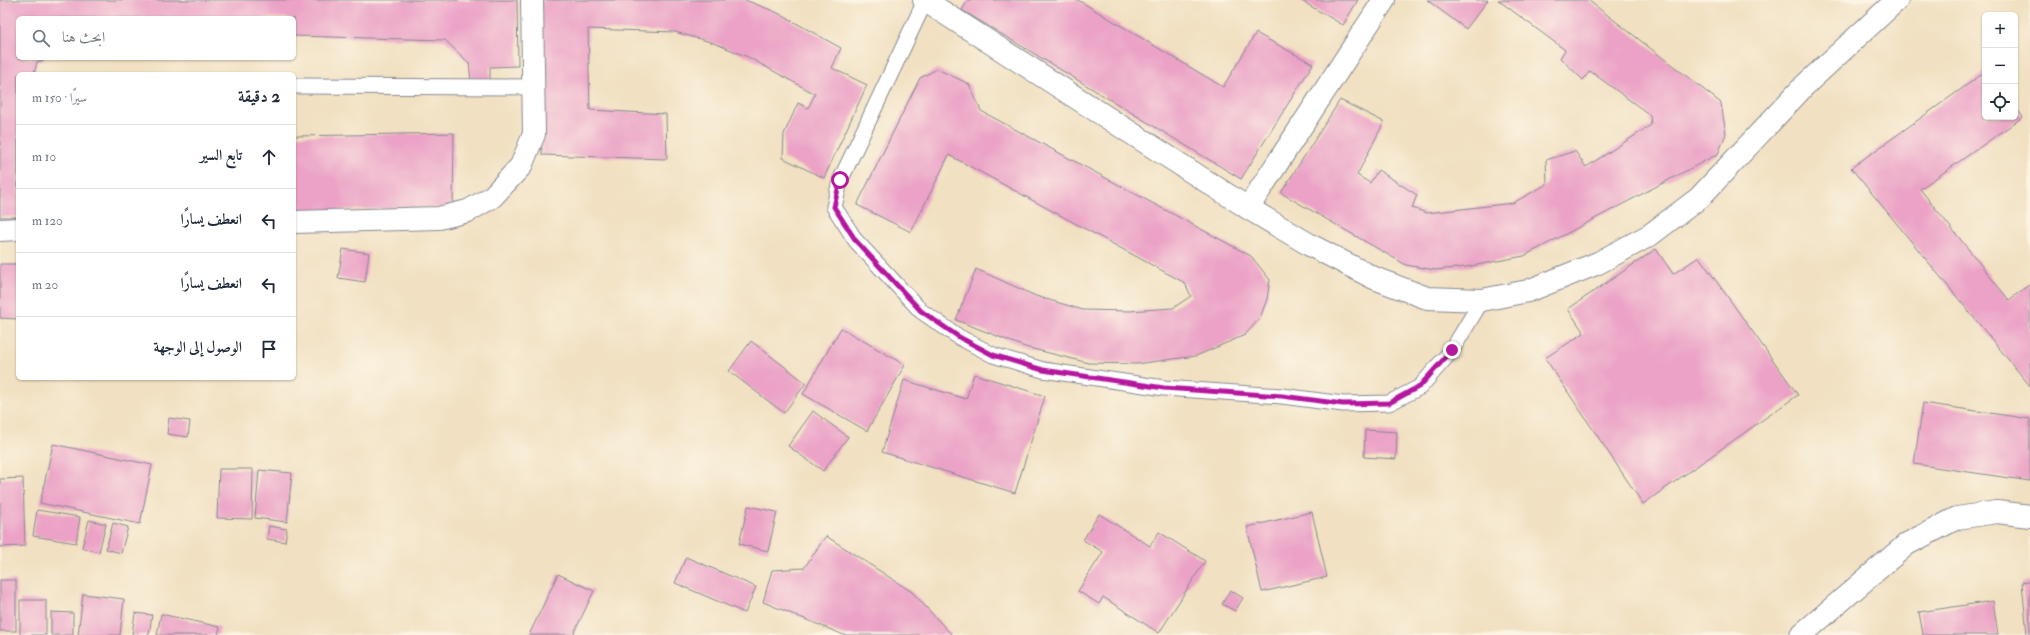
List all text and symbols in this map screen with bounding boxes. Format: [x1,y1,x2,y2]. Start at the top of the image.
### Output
map controls [1982,12,2018,120]
button: + [1982,12,2018,48]
search box [16,16,296,60]
icon: search [30,27,52,49]
text: ابحث هنا [62,28,105,47]
button: − [1982,48,2018,84]
button: locate [1982,84,2018,120]
text: 2 دقيقة [238,86,280,107]
text: سيرًا · 150 m [32,90,87,106]
text: تابع السير [200,146,242,165]
icon: ahead [258,146,280,168]
text: 10 m [32,149,56,165]
route start [831,171,849,189]
text: انعطف يسارًا [181,210,242,229]
icon: left [258,210,280,232]
text: 120 m [32,213,63,229]
text: انعطف يسارًا [181,274,242,293]
icon: left [258,274,280,296]
text: 20 m [32,277,58,293]
text: الوصول إلى الوجهة [154,338,242,357]
icon: arrive [258,338,280,360]
route end [1443,341,1461,359]

